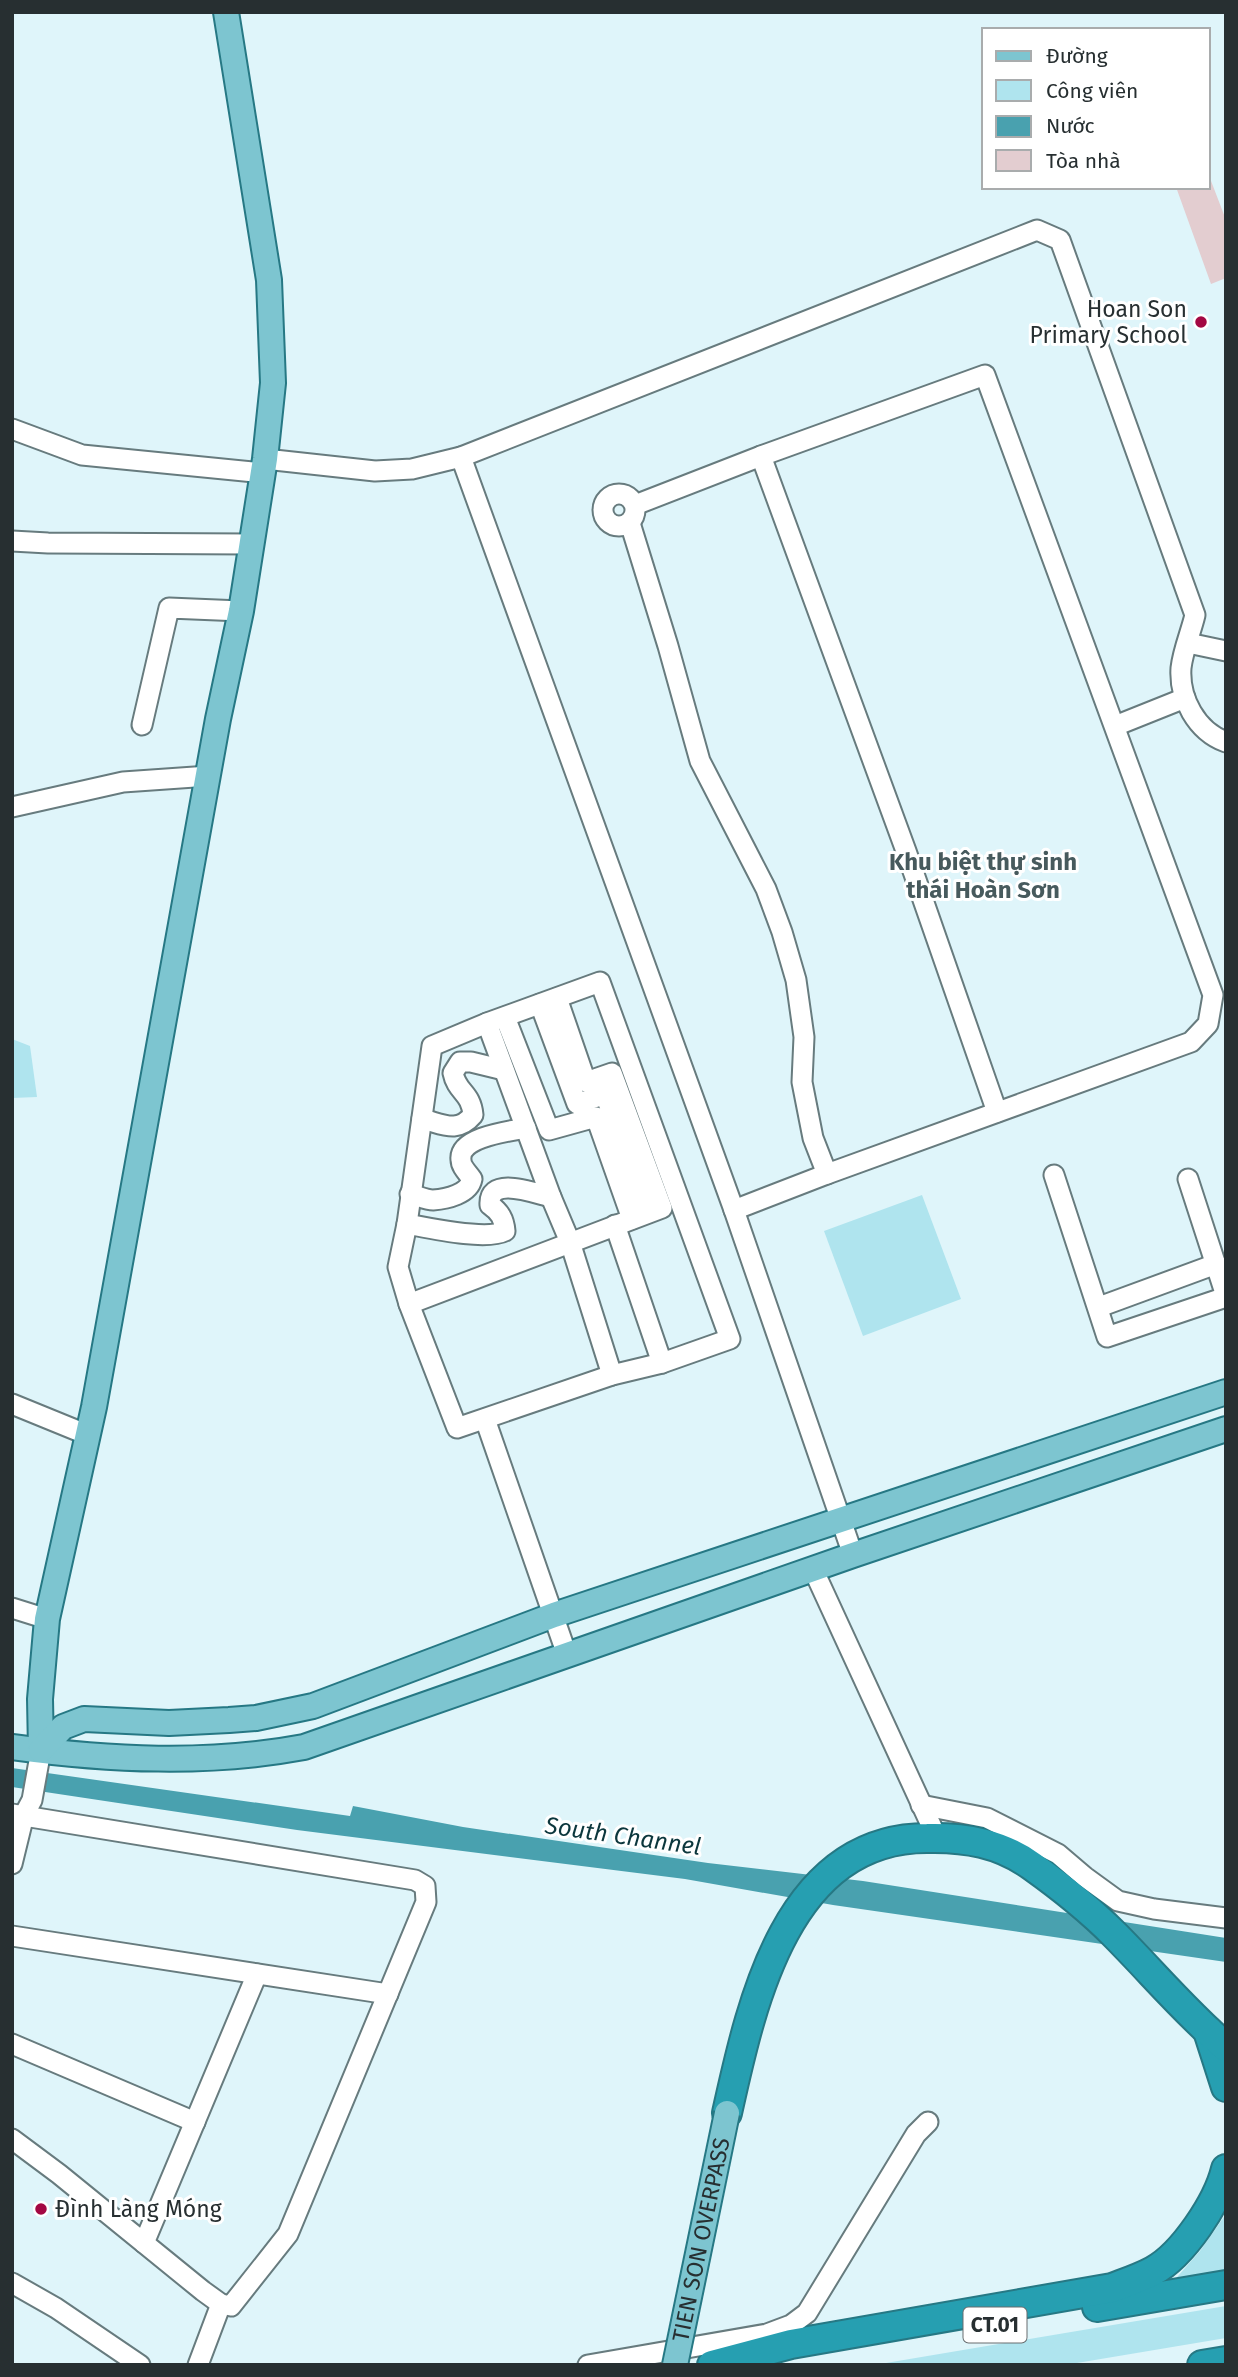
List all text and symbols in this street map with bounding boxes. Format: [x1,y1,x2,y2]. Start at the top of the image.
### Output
legend [982,28,1210,189]
text: Đường [1046,43,1108,69]
text: Công viên [1046,78,1138,104]
text: Nước [1046,113,1095,139]
text: Tòa nhà [1046,148,1121,174]
place label: Hoan Son Primary School [1030,295,1187,349]
marker: Hoan Son Primary School [1193,314,1209,330]
district label: Khu biệt thự sinh thái Hoàn Sơn [889,848,1077,904]
water label: South Channel [542,1811,703,1861]
street label: TIEN SON OVERPASS [666,2135,736,2344]
place label: Đình Làng Móng [55,2195,222,2223]
marker: Đình Làng Móng [33,2201,49,2217]
road number: CT.01 [964,2308,1026,2342]

